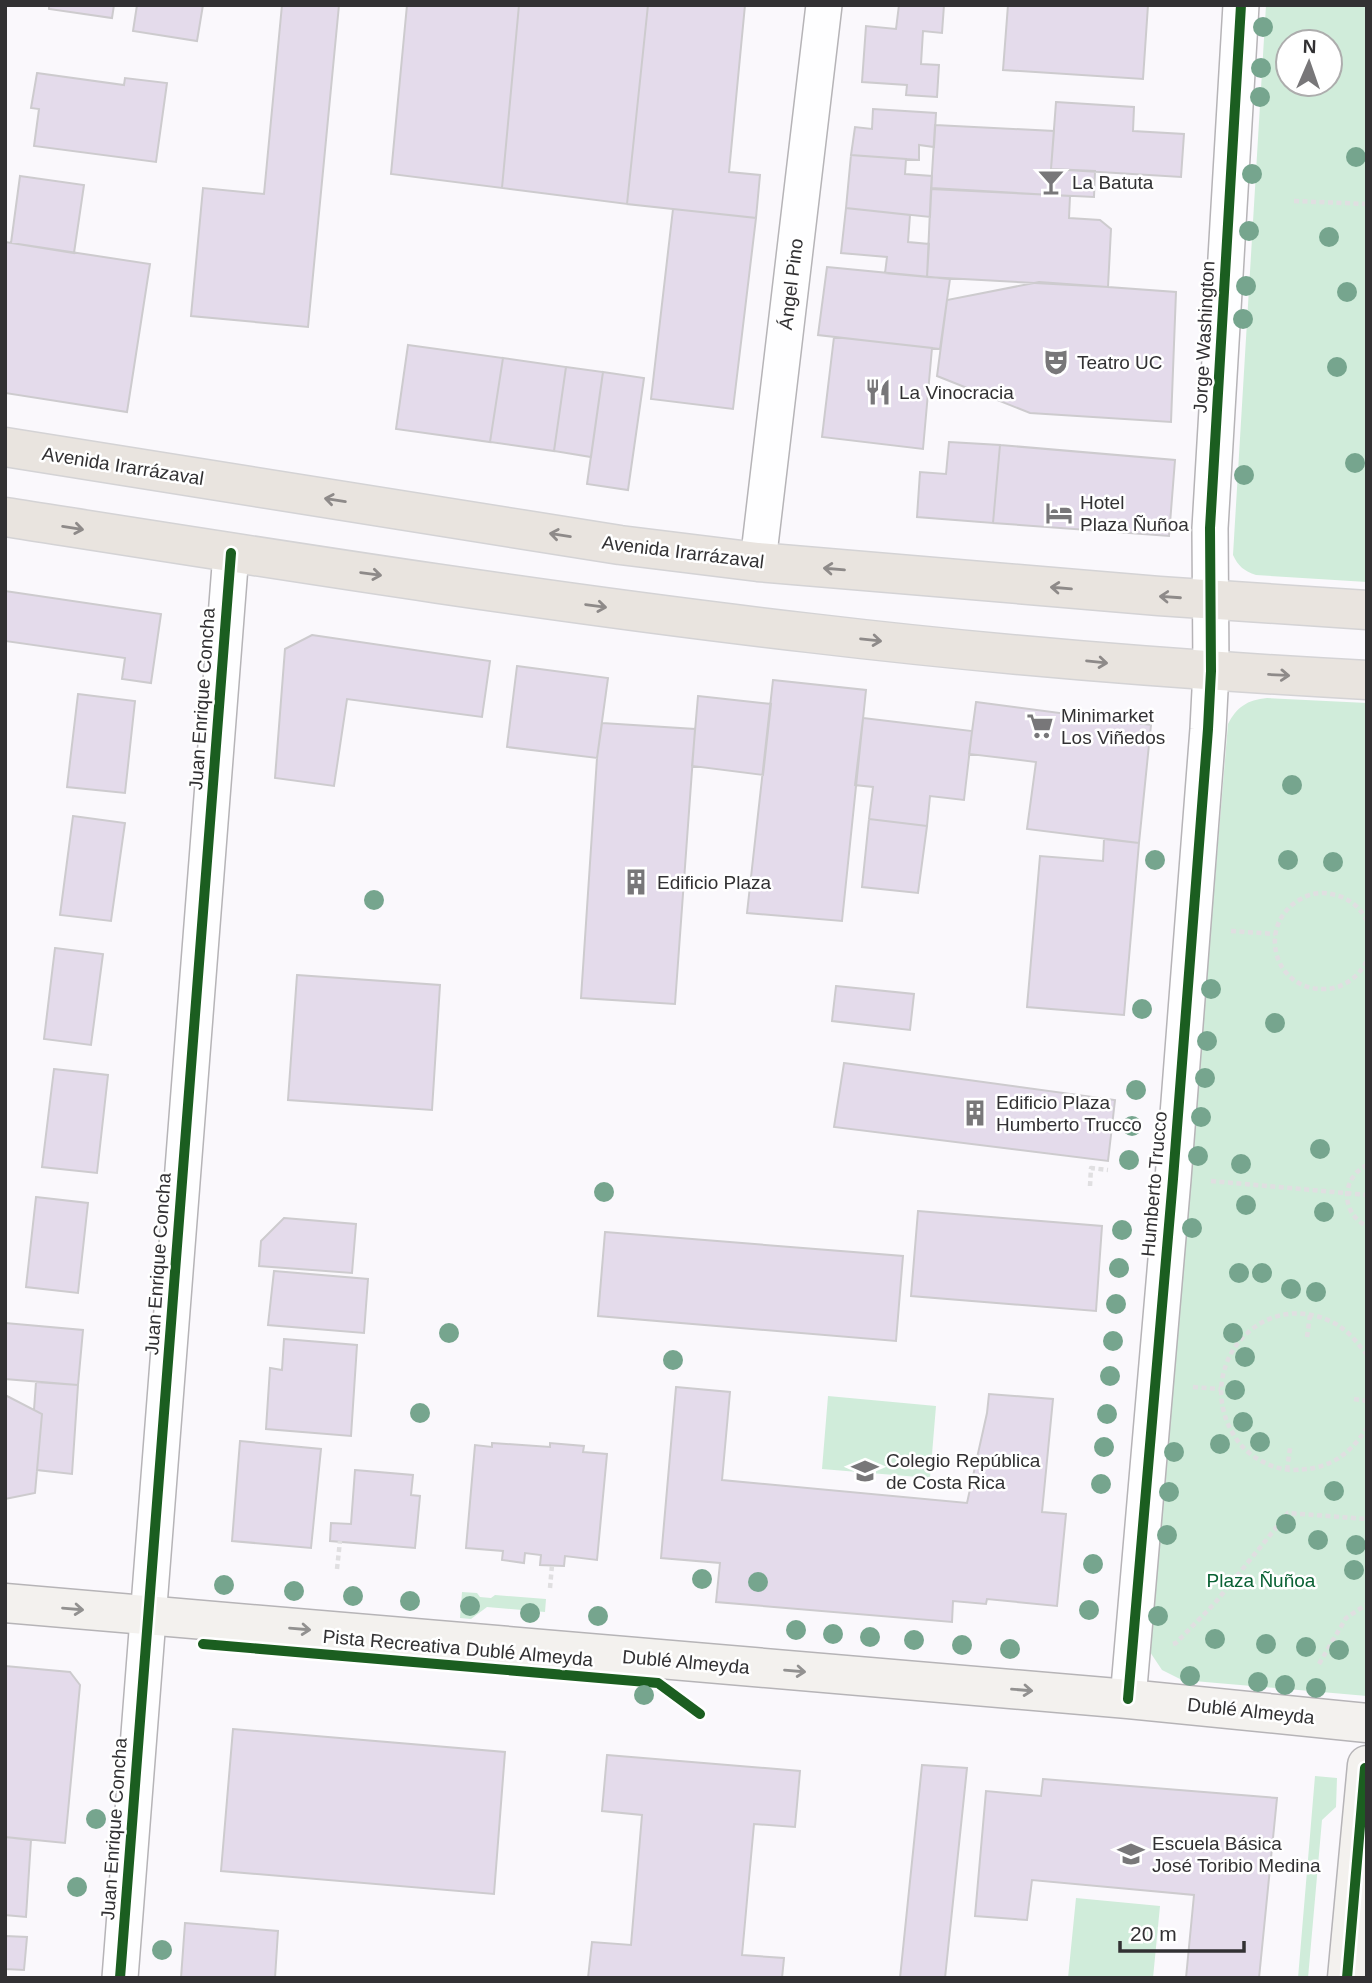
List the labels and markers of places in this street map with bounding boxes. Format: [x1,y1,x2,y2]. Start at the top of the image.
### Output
bar icon: La Batuta [1036,167,1066,197]
place label: La Batuta [1072,172,1154,193]
theatre icon: Teatro UC [1041,347,1071,377]
place label: Teatro UC [1077,352,1163,373]
restaurant icon: La Vinocracia [863,377,893,407]
place label: La Vinocracia [899,382,1014,403]
place label: Hotel Plaza Ñuñoa [1080,492,1189,535]
hotel icon: Hotel Plaza Ñuñoa [1044,498,1074,528]
place label: Minimarket Los Viñedos [1061,705,1165,748]
supermarket icon: Minimarket Los Viñedos [1025,711,1055,741]
building icon: Edificio Plaza [621,867,651,897]
place label: Edificio Plaza [657,872,771,893]
place label: Edificio Plaza Humberto Trucco [996,1092,1142,1135]
building icon: Edificio Plaza Humberto Trucco [960,1098,990,1128]
place label: Colegio República de Costa Rica [886,1450,1041,1493]
school or university icon: Colegio República de Costa Rica [850,1456,880,1486]
place label: Escuela Básica José Toribio Medina [1152,1833,1321,1876]
school or university icon: Escuela Básica José Toribio Medina [1116,1839,1146,1869]

